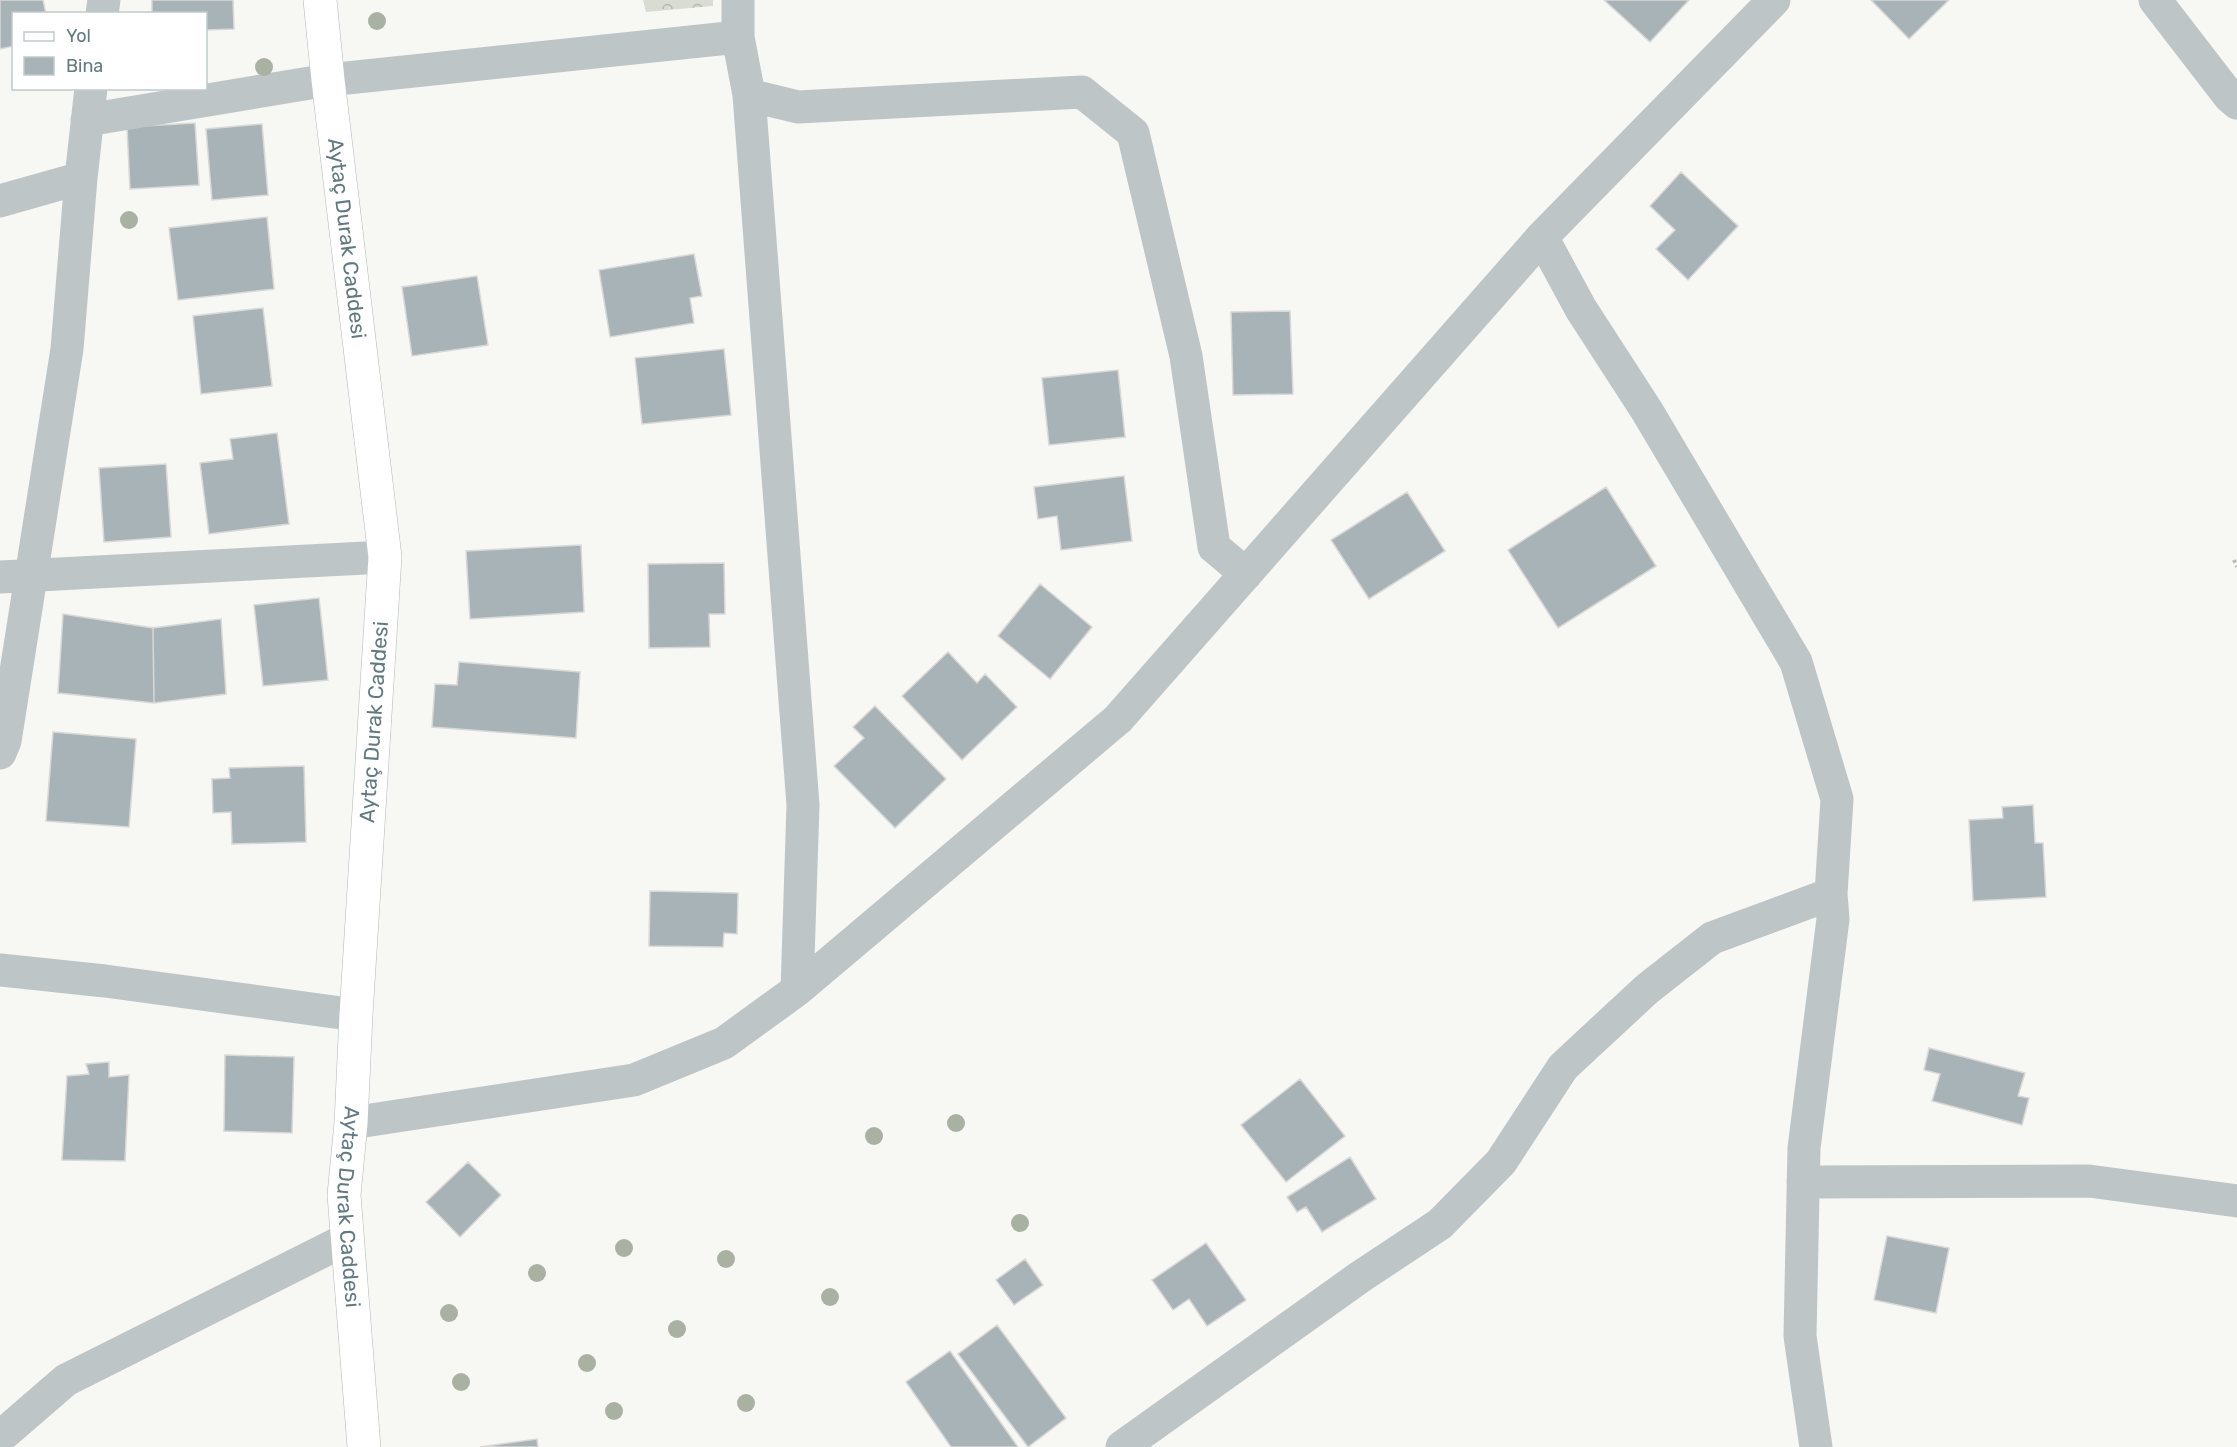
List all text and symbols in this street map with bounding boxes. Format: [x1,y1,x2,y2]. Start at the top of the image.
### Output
legend [12,12,207,90]
text: Yol [66,25,91,47]
text: Bina [66,55,103,77]
street label: Aytaç Durak Caddesi [323,137,372,340]
street label: Aytaç Durak Caddesi [354,620,393,824]
street label: Aytaç Durak Caddesi [332,1106,366,1308]

